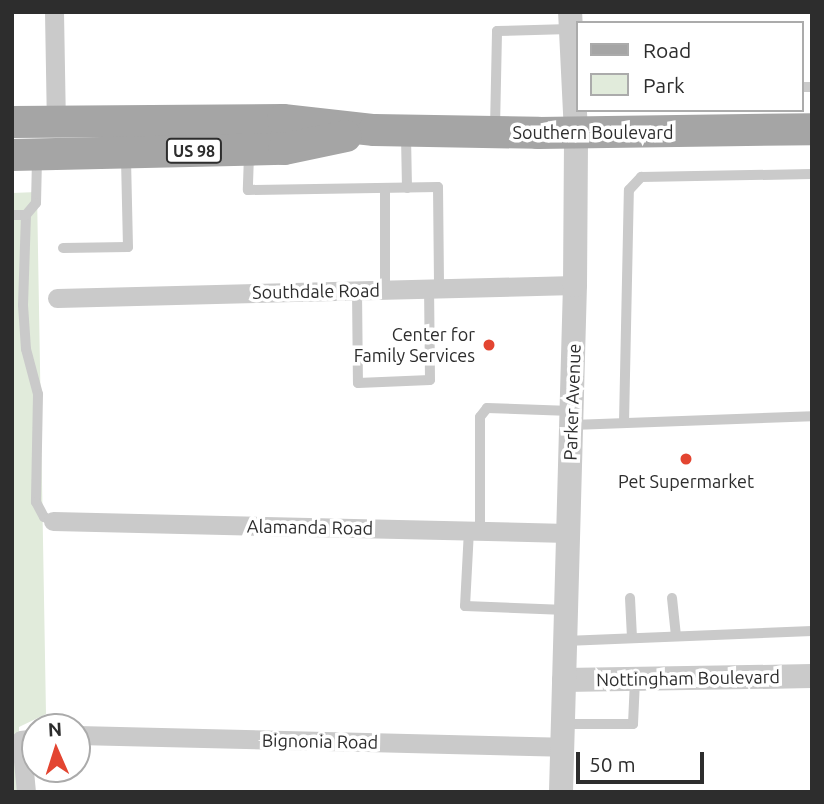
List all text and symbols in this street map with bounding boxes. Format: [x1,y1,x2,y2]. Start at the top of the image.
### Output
legend [576,21,803,112]
text: Road [643,38,691,62]
text: Park [643,73,685,97]
street label: Southern Boulevard [513,121,673,143]
road number: US 98 [164,139,224,164]
street label: Southdale Road [252,279,380,303]
place label: Center for Family Services [354,324,475,366]
marker: Center for Family Services [481,337,497,353]
street label: Parker Avenue [559,343,585,461]
marker: Pet Supermarket [678,451,694,467]
place label: Pet Supermarket [618,470,754,492]
street label: Alamanda Road [247,515,373,539]
street label: Nottingham Boulevard [596,666,780,690]
north arrow [21,713,91,783]
text: N [47,718,63,740]
street label: Bignonia Road [262,729,378,753]
scale bar [579,738,707,782]
text: 50 m [589,752,636,776]

